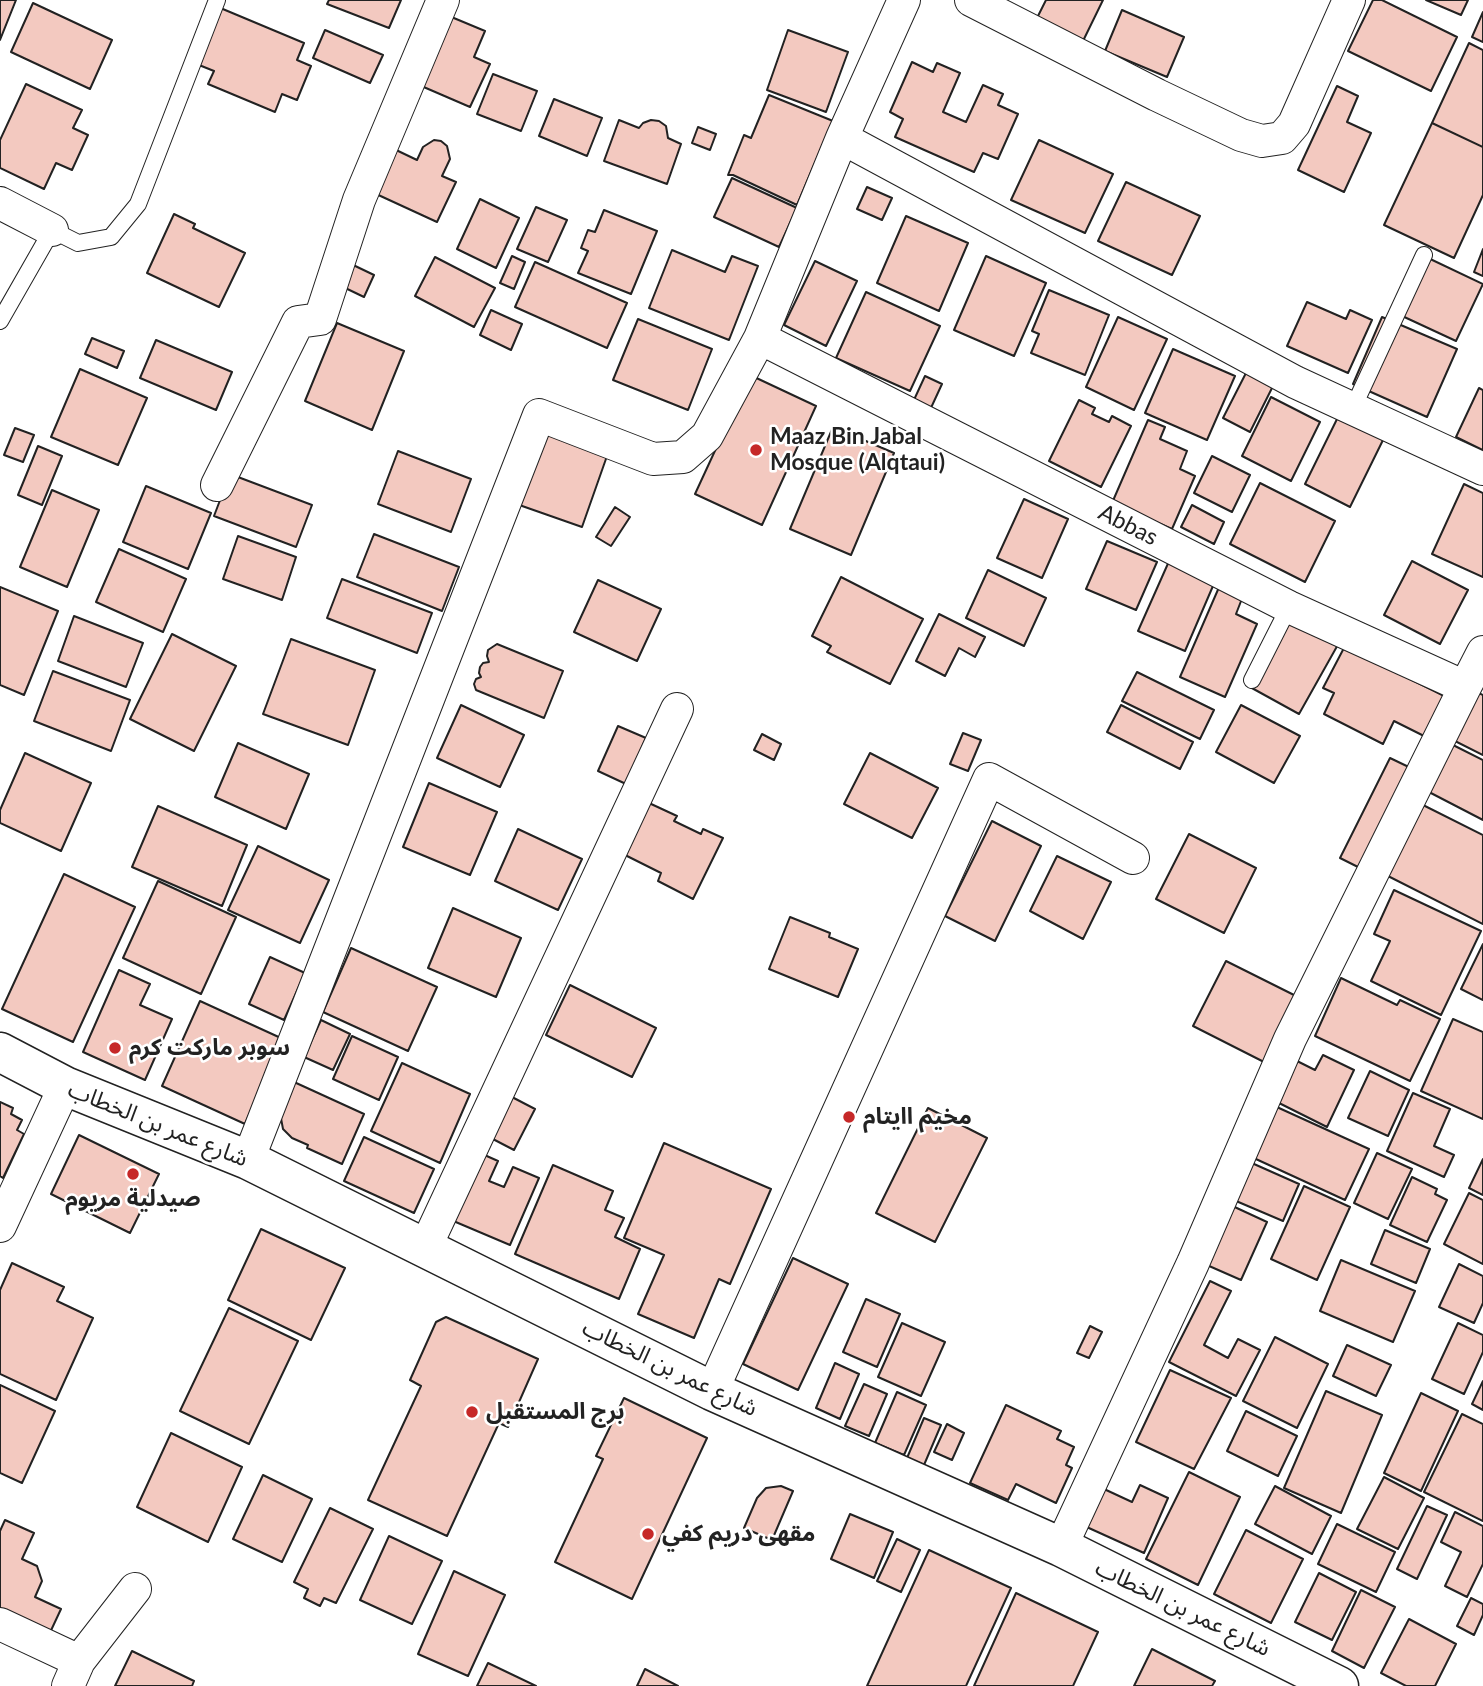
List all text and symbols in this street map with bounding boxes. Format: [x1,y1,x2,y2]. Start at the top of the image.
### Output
place label: Maaz Bin Jabal Mosque (Alqtaui) [770,423,945,477]
marker: Maaz Bin Jabal Mosque (Alqtaui) [748,442,764,458]
street label: Abbas [1094,498,1162,552]
place label: سوبر ماركت كرم [129,1034,290,1062]
marker: سوبر ماركت كرم [107,1040,123,1056]
street label: شارع عمر بن الخطاب [64,1075,252,1173]
place label: مخيم اايتام [863,1103,972,1131]
marker: مخيم اايتام [841,1109,857,1125]
marker: صيدلية مريوم [125,1166,141,1182]
place label: صيدلية مريوم [65,1185,201,1213]
street label: شارع عمر بن الخطاب [578,1314,762,1422]
place label: برج المستقبل [486,1398,625,1426]
marker: برج المستقبل [464,1404,480,1420]
place label: مقهى دريم كفي [662,1520,815,1548]
marker: مقهى دريم كفي [640,1526,656,1542]
street label: شارع عمر بن الخطاب [1091,1554,1275,1662]

